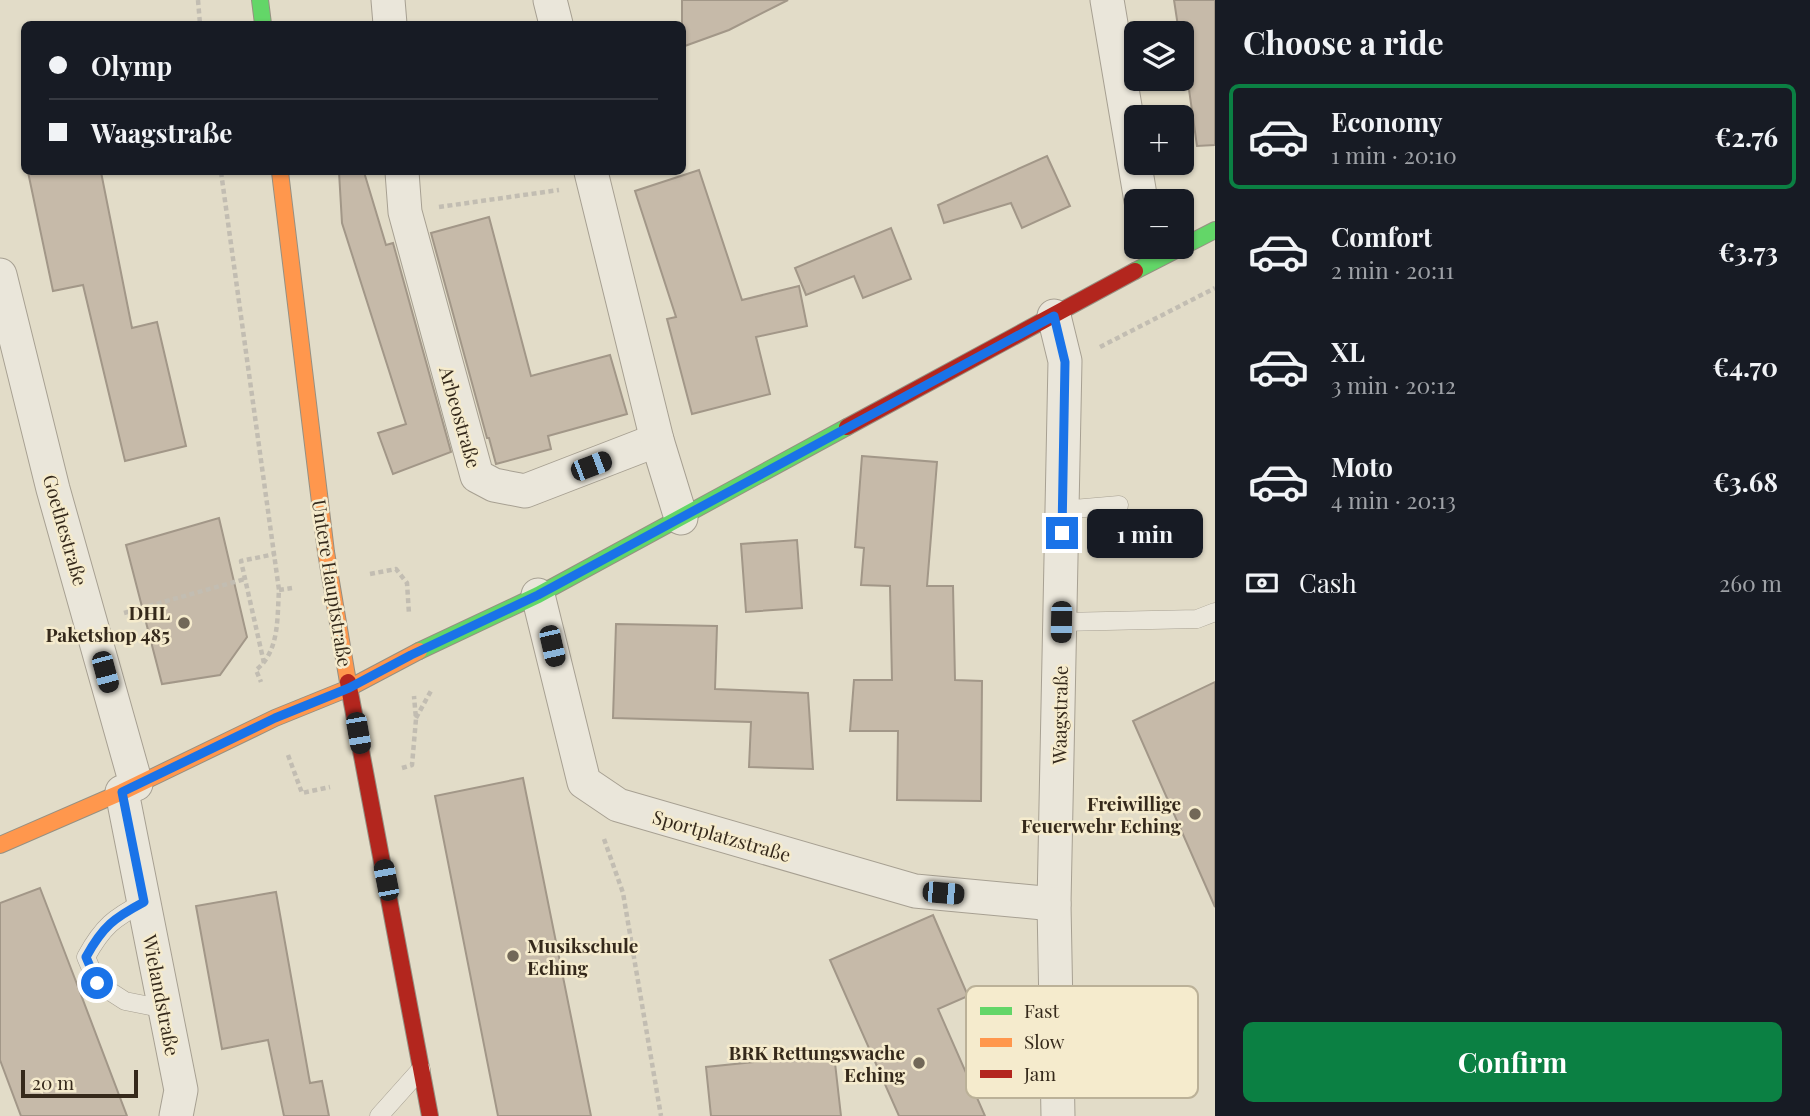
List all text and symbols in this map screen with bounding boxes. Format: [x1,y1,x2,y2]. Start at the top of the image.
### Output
text: Choose a ride [1243,20,1444,63]
map controls [1124,21,1194,259]
button: layers [1124,21,1194,91]
text: Olymp [91,48,172,83]
text: Economy [1331,104,1442,139]
button: + [1124,105,1194,175]
icon: car [1247,105,1310,168]
text: Waagstraße [91,115,232,150]
text: €2.76 [1715,119,1778,154]
text: 1 min · 20:10 [1331,139,1457,170]
button: − [1124,189,1194,259]
text: Comfort [1331,219,1432,254]
icon: car [1247,220,1310,283]
text: €3.73 [1718,234,1778,269]
text: 2 min · 20:11 [1331,254,1454,285]
text: XL [1331,334,1365,369]
icon: car [1247,335,1310,398]
text: €4.70 [1713,349,1778,384]
street label: Arbeostraße [434,362,488,471]
text: 3 min · 20:12 [1331,369,1456,400]
car [568,449,615,483]
text: Moto [1331,449,1393,484]
icon: car [1247,450,1310,513]
text: €3.68 [1713,464,1778,499]
street label: Goethestraße [38,471,94,589]
text: 4 min · 20:13 [1331,484,1456,515]
street label: Untere Hauptstraße [307,497,359,669]
callout: 1 min [1086,508,1202,558]
route end [1046,517,1078,549]
text: 1 min [1117,518,1173,549]
icon: cash [1243,564,1281,602]
text: Cash [1299,565,1357,600]
text: 260 m [1719,567,1782,598]
place label: DHL Paketshop 485 [45,599,170,647]
car [1051,601,1072,643]
marker: DHL Paketshop 485 [176,615,192,631]
car [538,623,567,669]
car [90,649,121,695]
street label: Waagstraße [1045,665,1073,766]
car [345,710,372,756]
place label: Freiwillige Feuerwehr Eching [1021,790,1181,838]
street label: Sportplatzstraße [650,803,794,867]
marker: Freiwillige Feuerwehr Eching [1187,806,1203,822]
car [372,857,401,903]
car [922,881,965,905]
street label: Wielandstraße [137,931,187,1058]
place label: Musikschule Eching [527,932,638,980]
marker: Musikschule Eching [505,948,521,964]
route start [81,967,113,999]
legend [966,986,1198,1098]
text: Fast [1024,997,1060,1023]
button: Confirm [1243,1022,1782,1102]
text: Slow [1024,1028,1065,1054]
place label: BRK Rettungswache Eching [728,1039,905,1087]
marker: BRK Rettungswache Eching [911,1055,927,1071]
text: Jam [1023,1060,1056,1086]
scale bar [21,1067,138,1099]
text: 20 m [32,1069,74,1095]

